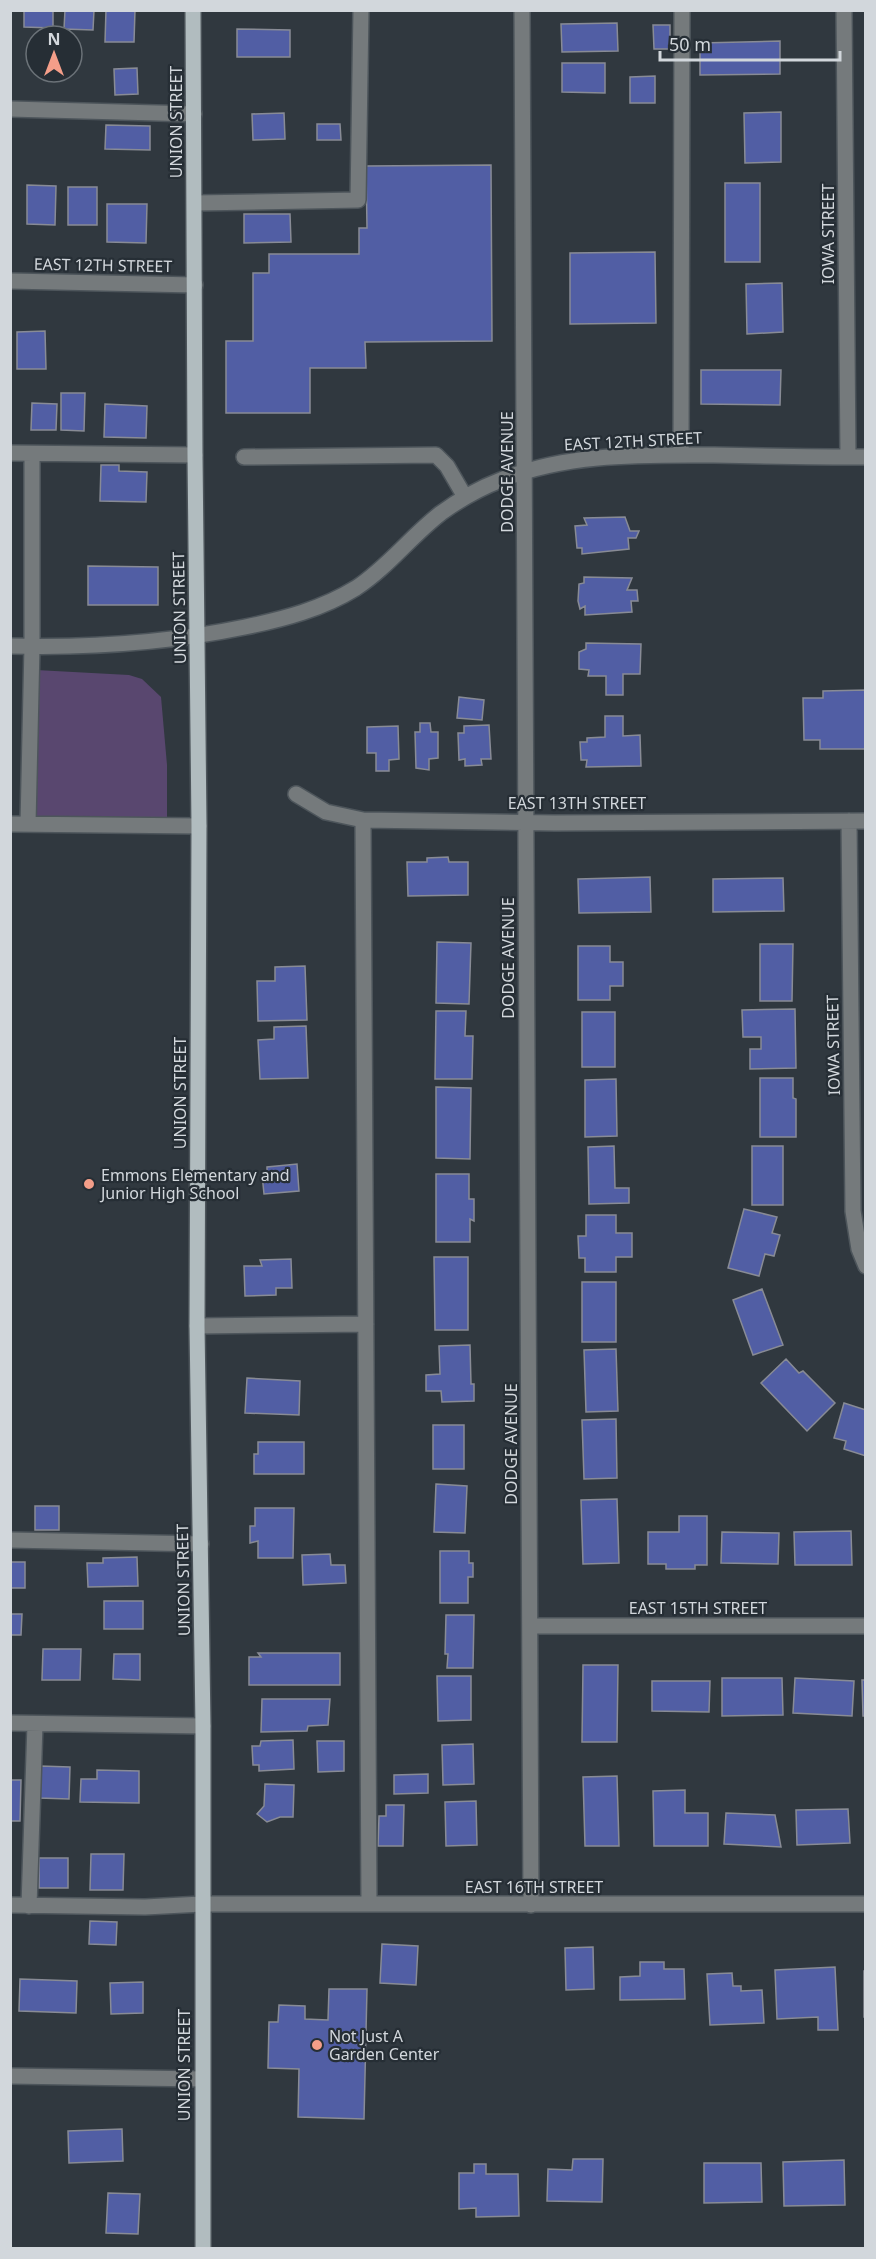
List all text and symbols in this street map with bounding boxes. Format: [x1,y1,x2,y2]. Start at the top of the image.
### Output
north arrow [24,24,84,84]
scale bar [660,24,840,62]
text: N [47,28,61,50]
text: 50 m [669,32,711,56]
street label: UNION STREET [165,66,187,178]
street label: IOWA STREET [817,184,839,284]
street label: EAST 12TH STREET [34,253,173,277]
street label: DODGE AVENUE [496,411,518,533]
street label: EAST 12TH STREET [563,426,703,456]
street label: UNION STREET [167,552,191,664]
street label: EAST 13TH STREET [508,792,646,814]
street label: DODGE AVENUE [497,897,519,1019]
street label: IOWA STREET [821,994,845,1096]
street label: UNION STREET [169,1037,191,1149]
place label: Emmons Elementary and Junior High School [99,1164,290,1204]
marker: Emmons Elementary and Junior High School [82,1177,96,1191]
street label: DODGE AVENUE [500,1383,522,1505]
street label: UNION STREET [171,1524,195,1636]
street label: EAST 15TH STREET [629,1597,767,1619]
street label: EAST 16TH STREET [465,1876,603,1898]
street label: UNION STREET [173,2009,195,2121]
place label: Not Just A Garden Center [329,2025,440,2065]
marker: Not Just A Garden Center [310,2038,324,2052]

